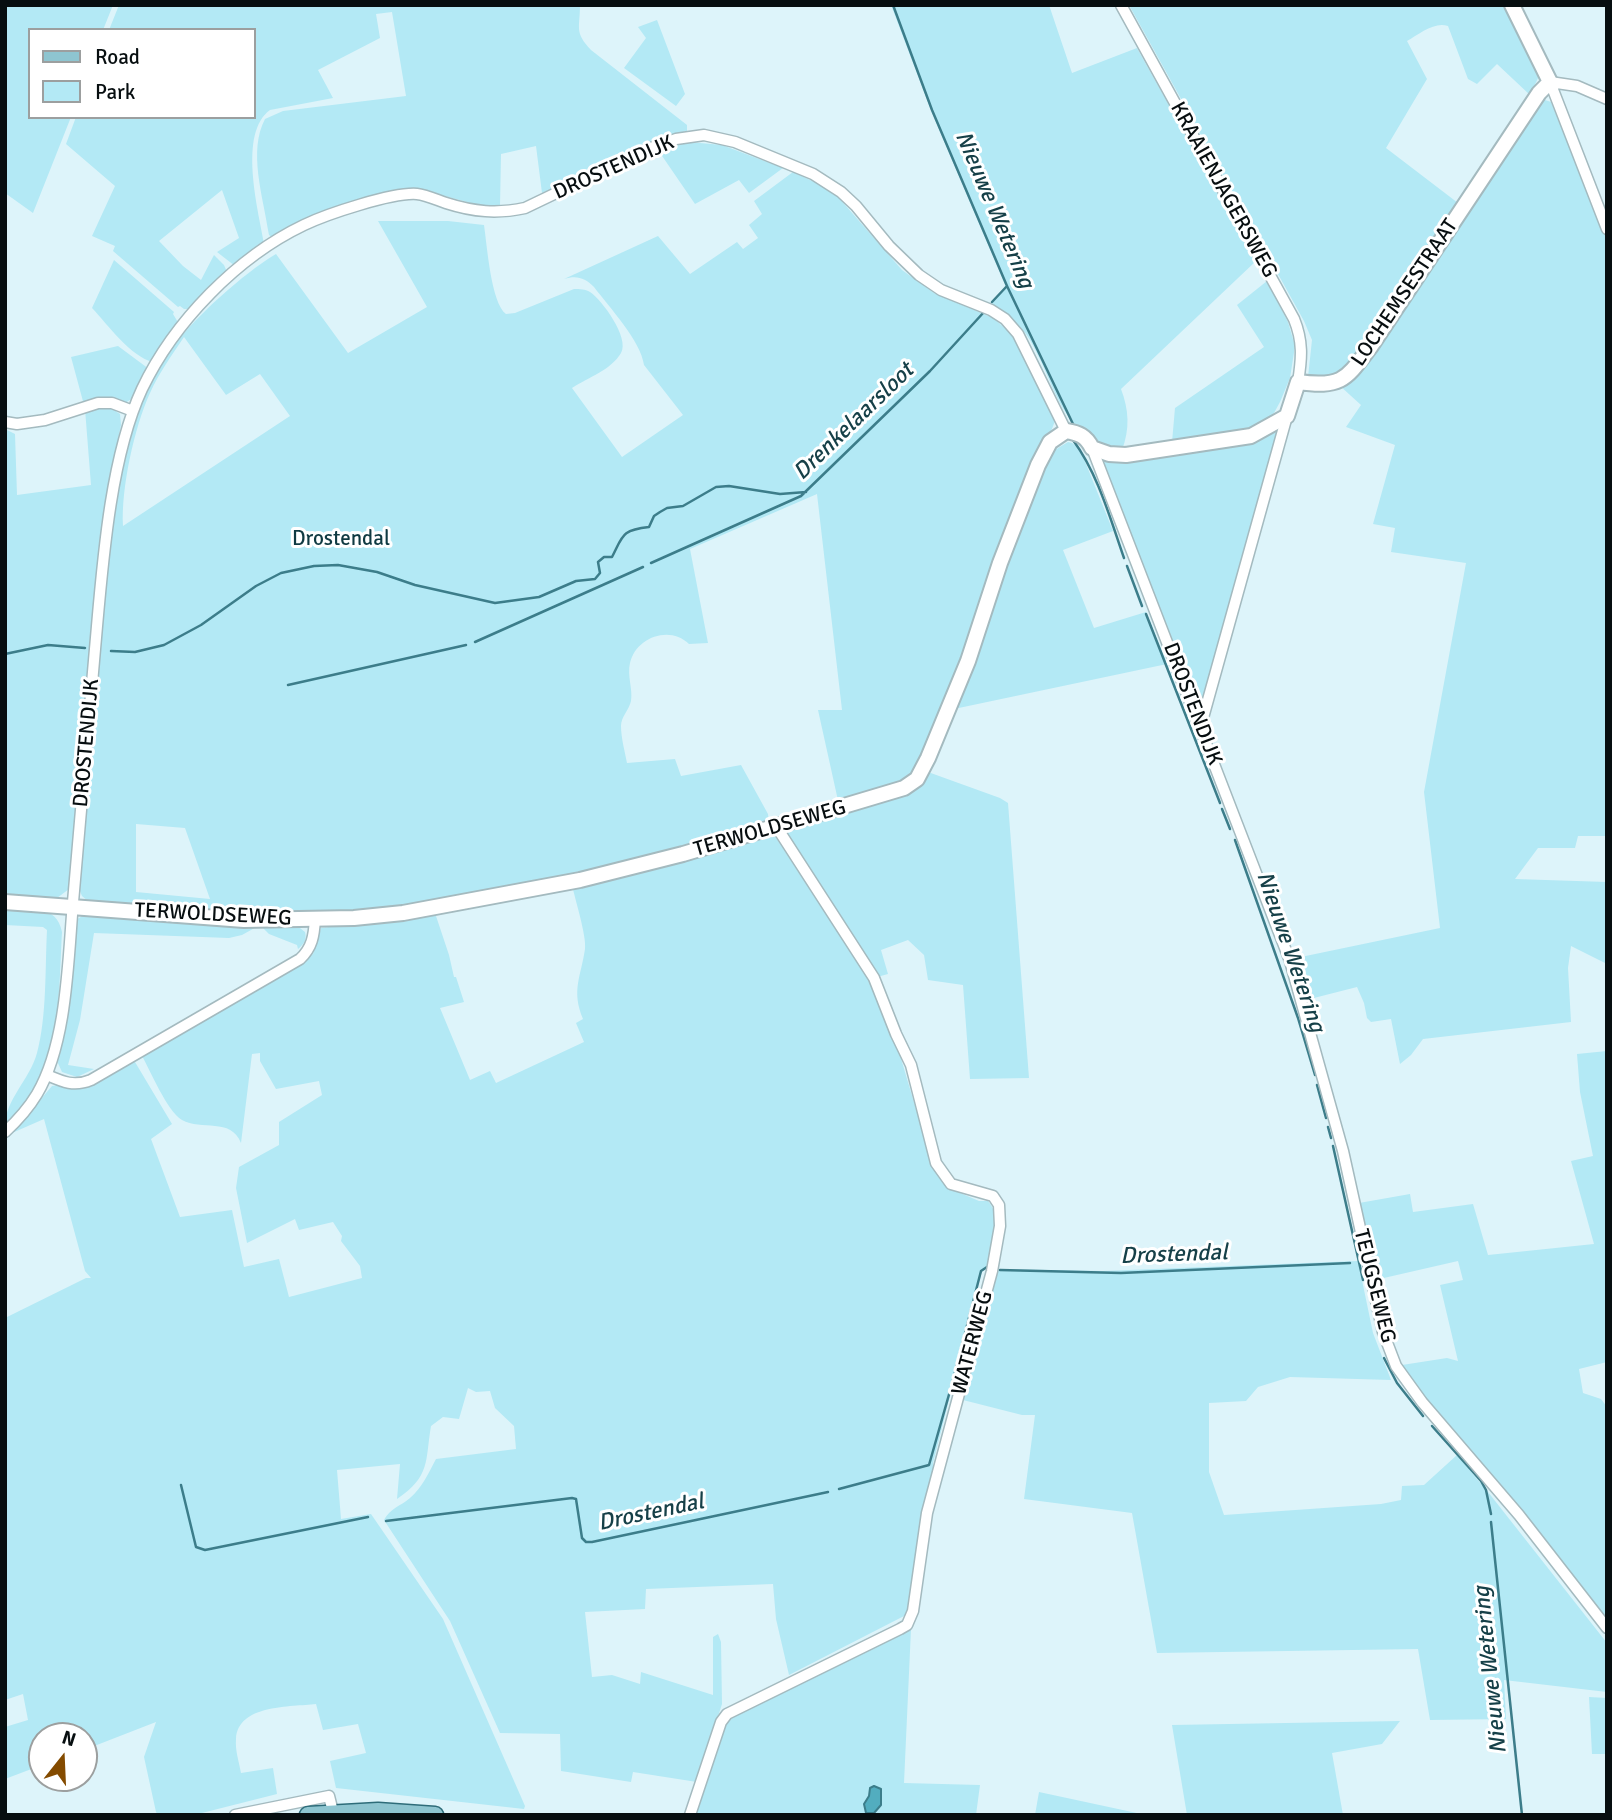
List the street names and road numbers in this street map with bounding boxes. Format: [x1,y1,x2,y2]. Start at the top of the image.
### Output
street label: KRAAIENJAGERSWEG [1164,98,1282,282]
street label: DROSTENDIJK [550,130,678,206]
street label: LOCHEMSESTRAAT [1346,215,1464,371]
street label: DROSTENDIJK [1157,639,1227,769]
street label: DROSTENDIJK [69,678,105,808]
street label: TERWOLDSEWEG [691,795,849,863]
street label: TERWOLDSEWEG [134,898,292,932]
street label: TEUGSEWEG [1348,1227,1400,1345]
street label: WATERWEG [947,1288,999,1398]

